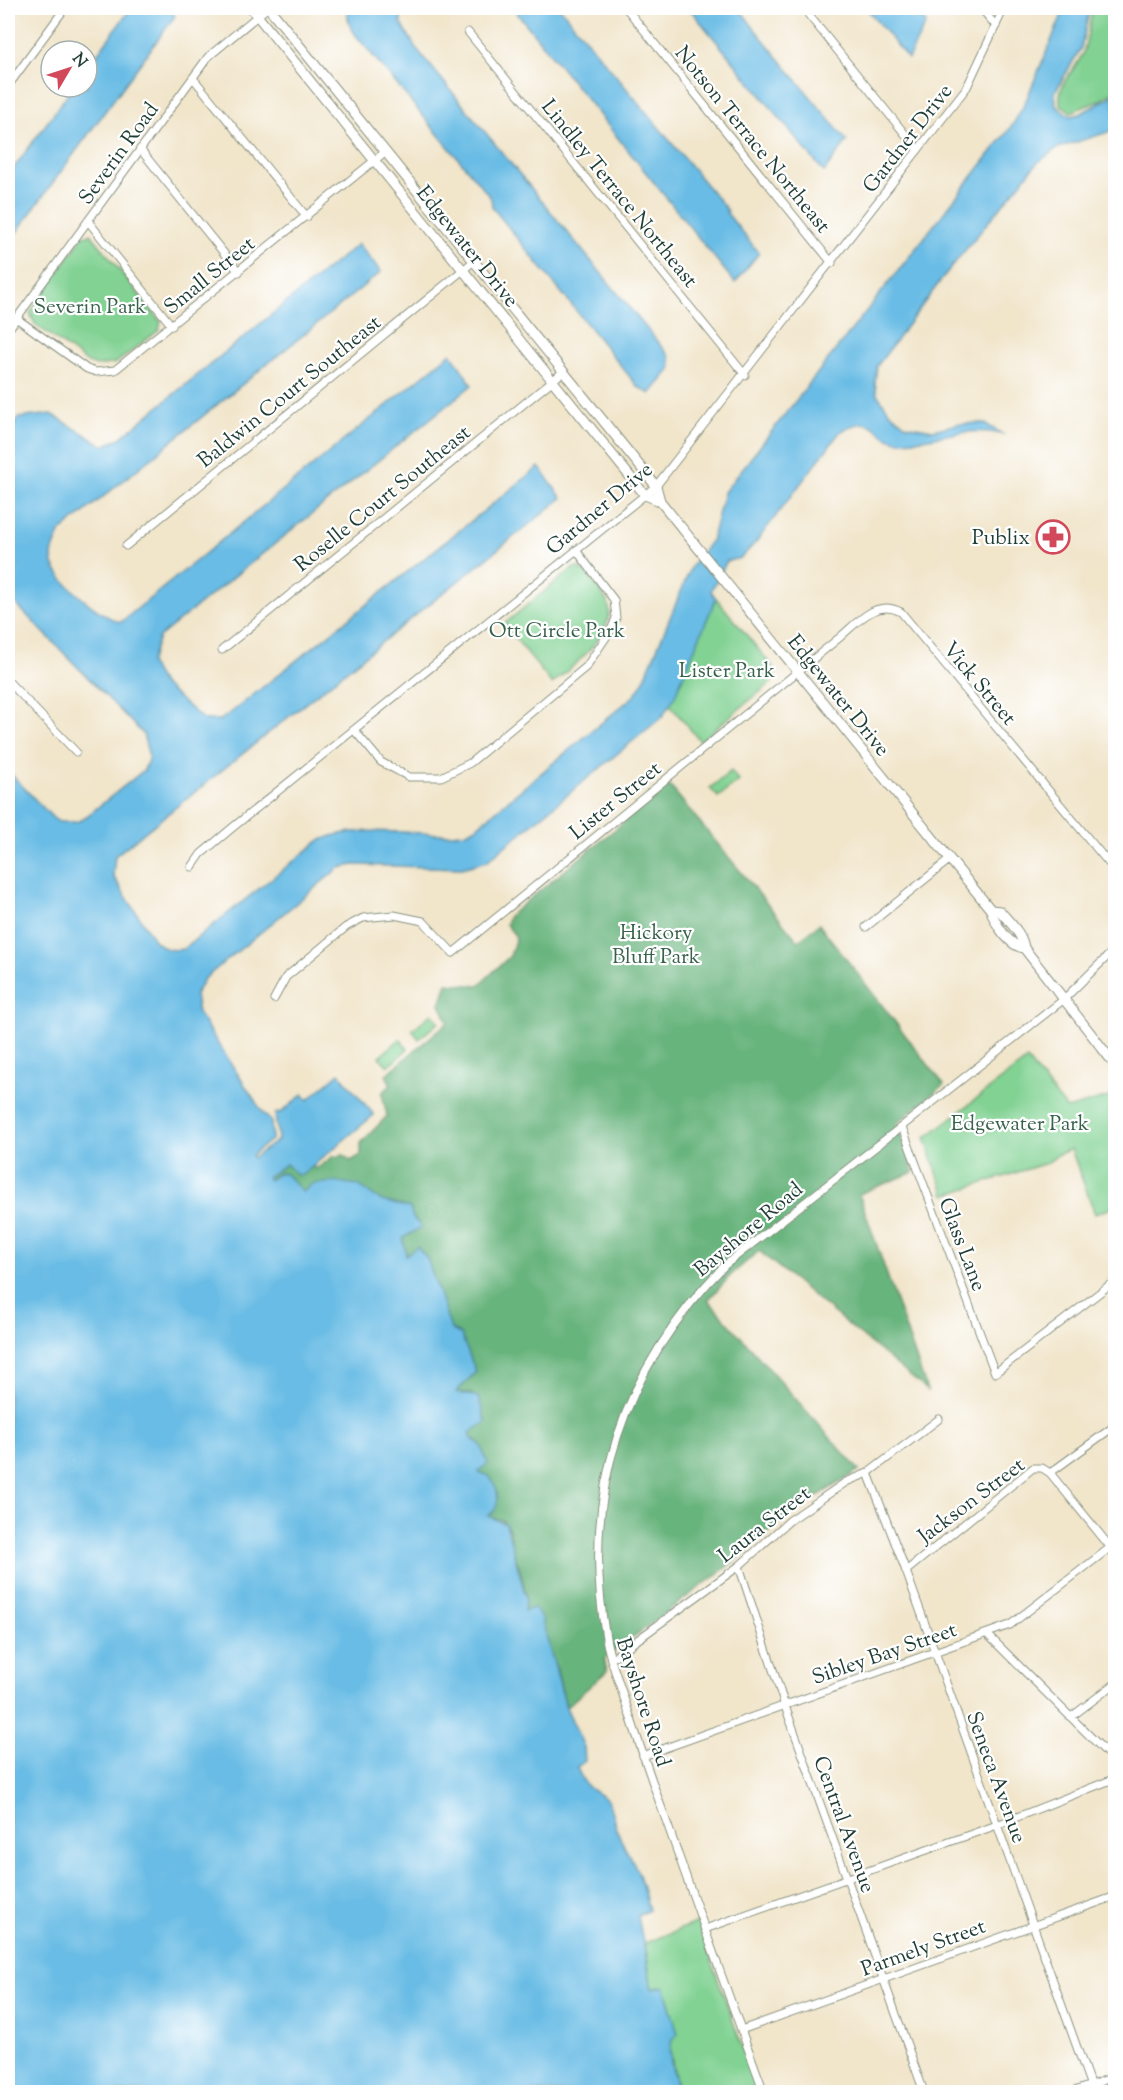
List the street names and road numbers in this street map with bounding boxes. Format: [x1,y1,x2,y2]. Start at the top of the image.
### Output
street label: Notson Terrace Northeast [666,40,837,240]
street label: Gardner Drive [856,78,961,200]
street label: Lindley Terrace Northeast [533,94,704,295]
street label: Severin Road [72,97,167,212]
street label: Edgewater Drive [408,180,525,315]
street label: Small Street [158,230,262,323]
street label: Baldwin Court Southeast [192,309,388,476]
street label: Roselle Court Southeast [289,419,478,580]
street label: Gardner Drive [540,456,660,563]
street label: Edgewater Drive [779,629,896,764]
street label: Vick Street [934,636,1022,733]
street label: Lister Street [564,755,669,848]
street label: Bayshore Road [688,1176,810,1285]
street label: Glass Lane [930,1194,993,1296]
street label: Jackson Street [912,1451,1032,1552]
street label: Laura Street [712,1480,818,1571]
street label: Sibley Bay Street [808,1616,961,1694]
street label: Bayshore Road [607,1634,677,1771]
street label: Seneca Avenue [957,1708,1033,1848]
street label: Central Avenue [804,1752,882,1897]
street label: Parmely Street [857,1912,990,1985]

